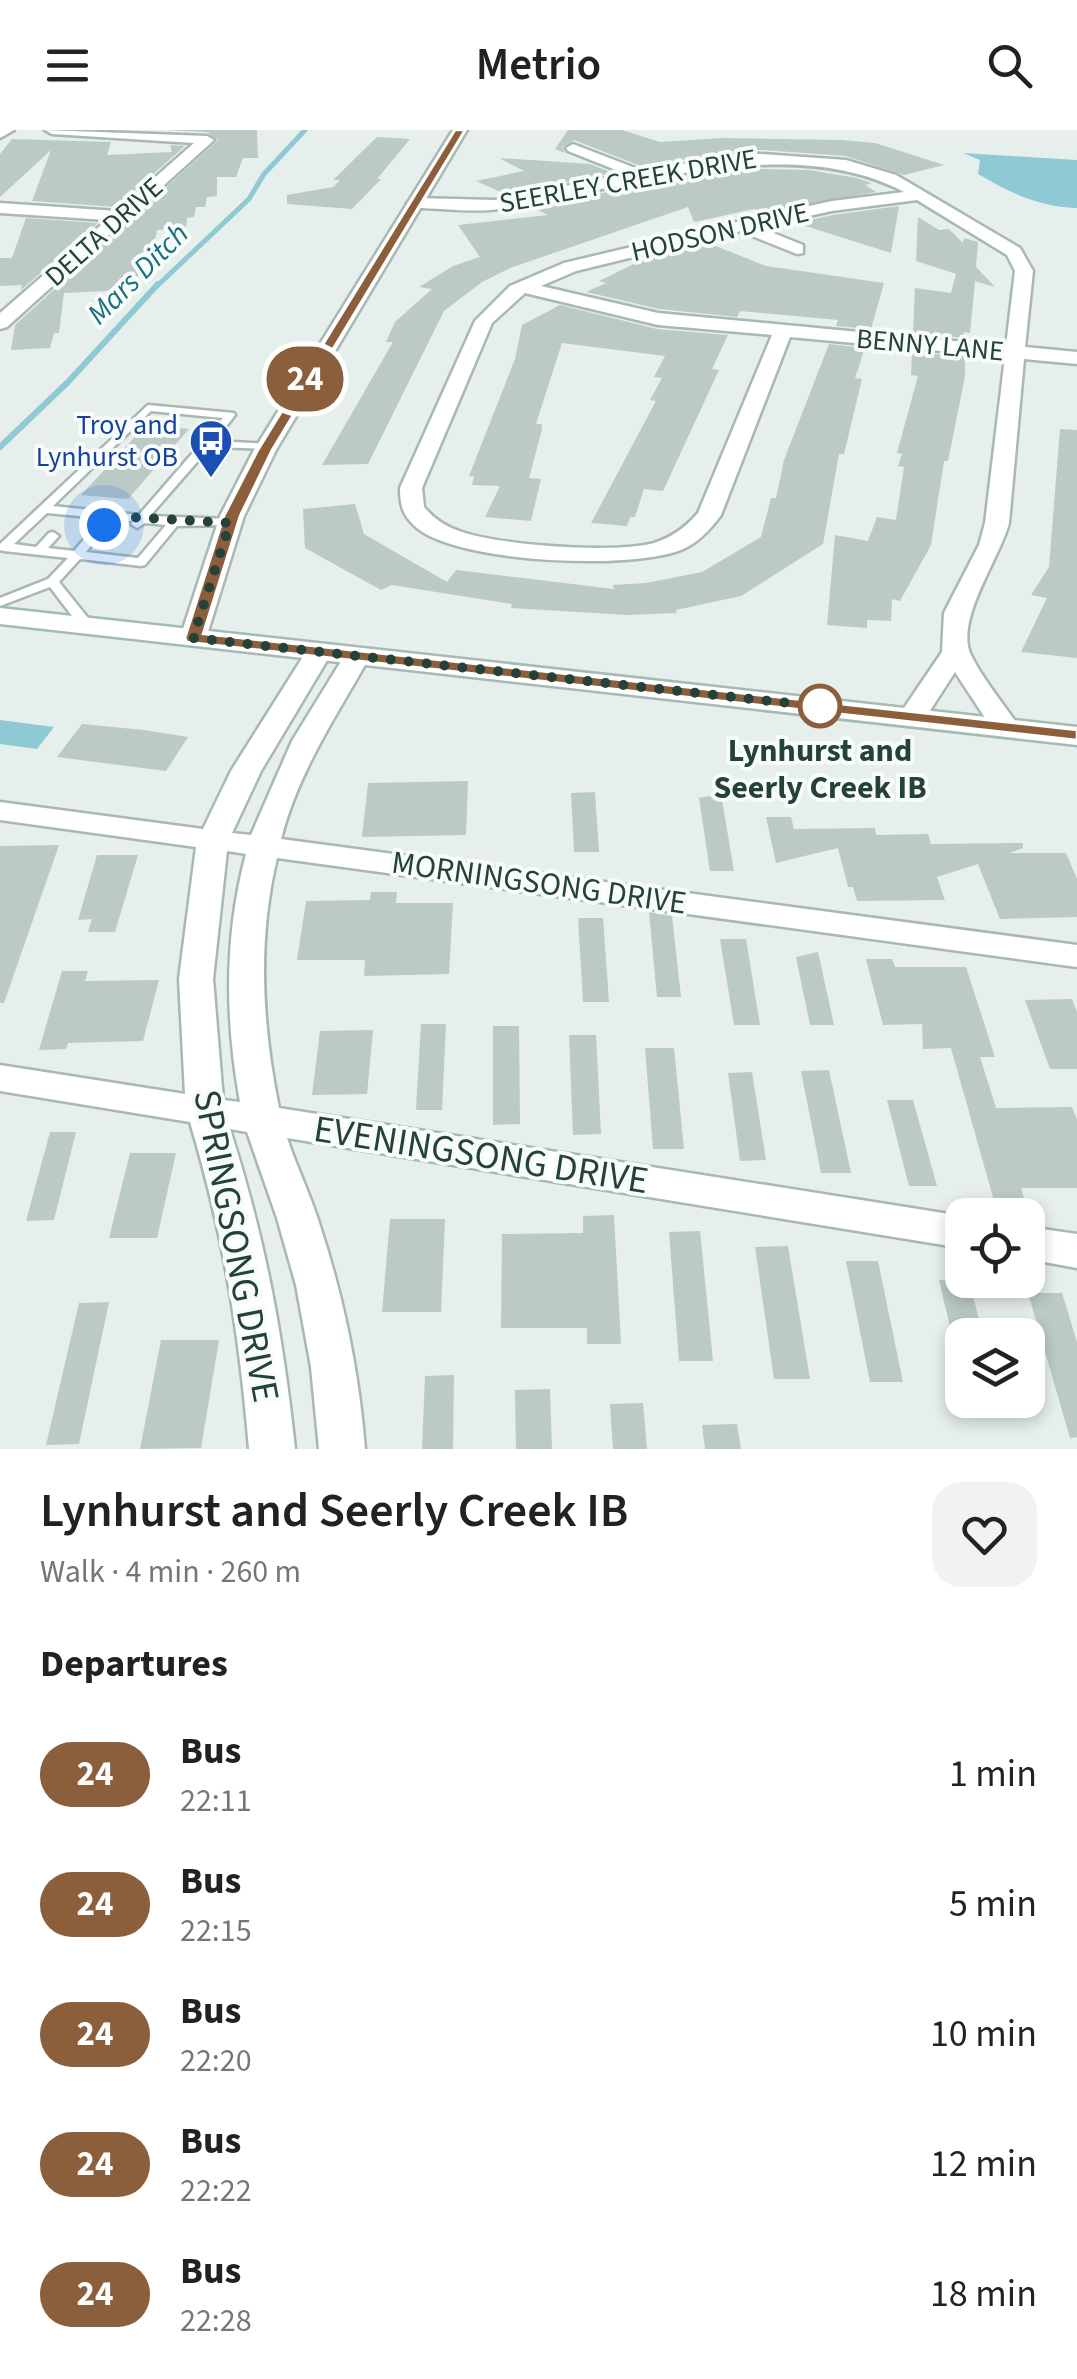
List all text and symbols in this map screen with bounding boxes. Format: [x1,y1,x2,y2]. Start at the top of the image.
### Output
text: Metrio [476,33,601,97]
icon: menu [40,38,95,93]
icon: search [982,38,1037,93]
street label: SEERLEY CREEK DRIVE [496,139,760,223]
street label: DELTA DRIVE [36,168,172,296]
street label: HODSON DRIVE [627,192,813,272]
water label: Mars Ditch [77,213,199,335]
street label: BENNY LANE [854,319,1006,371]
line badge: 24 [260,346,350,412]
text: 24 [287,354,323,404]
place label: Troy and Lynhurst OB [36,405,178,477]
bus stop icon: Troy and Lynhurst OB [188,418,234,479]
your location [79,500,129,550]
marker: Lynhurst and Seerly Creek IB [799,685,841,727]
place label: Lynhurst and Seerly Creek IB [713,728,927,811]
street label: MORNINGSONG DRIVE [389,840,689,926]
street label: SPRINGSONG DRIVE [179,1085,293,1407]
street label: EVENINGSONG DRIVE [310,1102,652,1208]
map controls [945,1198,1045,1418]
button: locate [945,1198,1045,1298]
button: layers [945,1318,1045,1418]
text: Lynhurst and Seerly Creek IB [40,1477,628,1545]
button: heart [932,1482,1037,1587]
text: Walk · 4 min · 260 m [40,1549,301,1595]
text: Departures [40,1637,228,1691]
text: Bus [180,1724,241,1778]
text: 1 min [949,1747,1037,1801]
text: 24 [77,1749,113,1799]
text: 22:11 [180,1778,252,1824]
text: Bus [180,1854,241,1908]
text: 5 min [949,1877,1037,1931]
text: 24 [77,1879,113,1929]
text: 22:15 [180,1908,252,1954]
text: Bus [180,1984,241,2038]
text: 10 min [930,2007,1037,2061]
text: 24 [77,2009,113,2059]
text: 22:20 [180,2038,252,2084]
text: Bus [180,2114,241,2168]
text: 12 min [930,2137,1037,2191]
text: 24 [77,2139,113,2189]
text: 22:22 [180,2168,252,2214]
text: Bus [180,2244,241,2298]
text: 18 min [930,2267,1037,2321]
text: 24 [77,2269,113,2319]
text: 22:28 [180,2298,252,2344]

